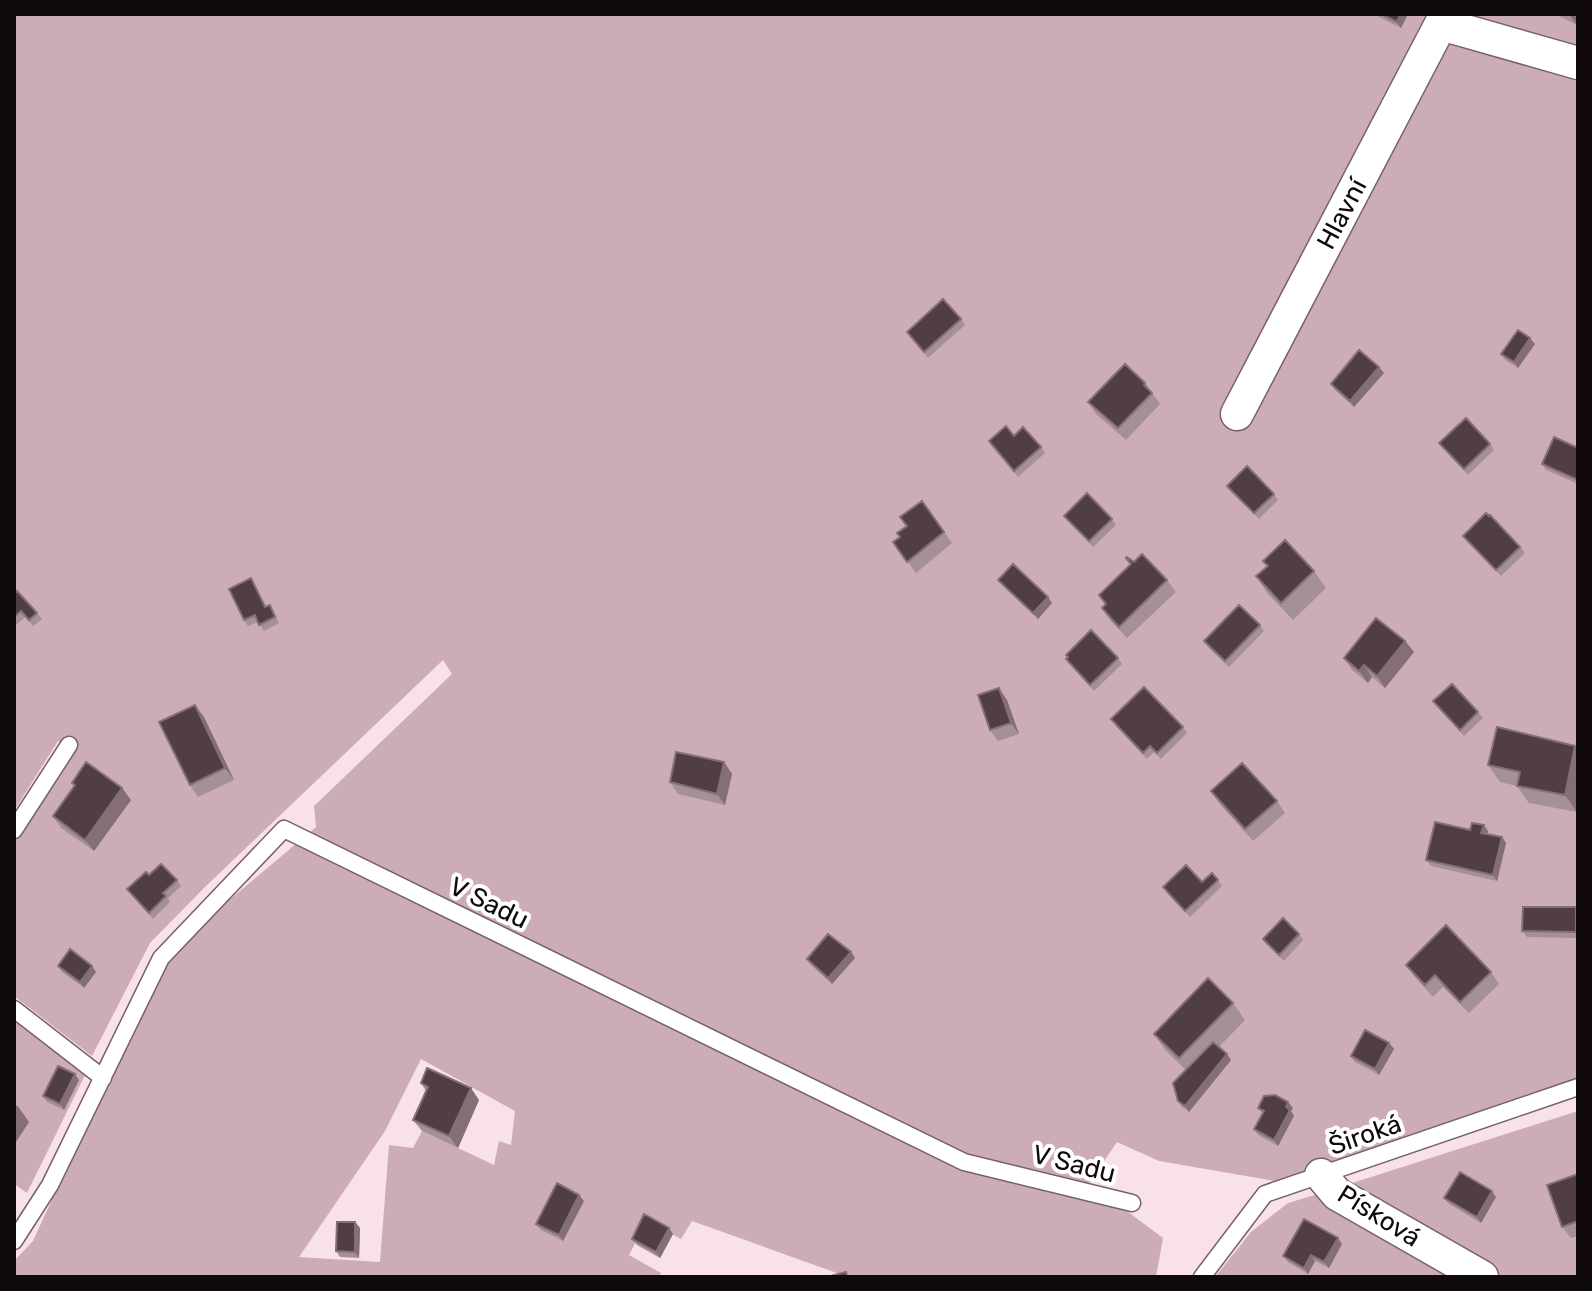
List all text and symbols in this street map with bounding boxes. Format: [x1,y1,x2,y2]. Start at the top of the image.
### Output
street label: Hlavní [1311,172,1374,255]
street label: V Sadu [444,871,534,935]
street label: Široká [1325,1108,1405,1162]
street label: V Sadu [1029,1139,1119,1189]
street label: Písková [1332,1179,1426,1253]

